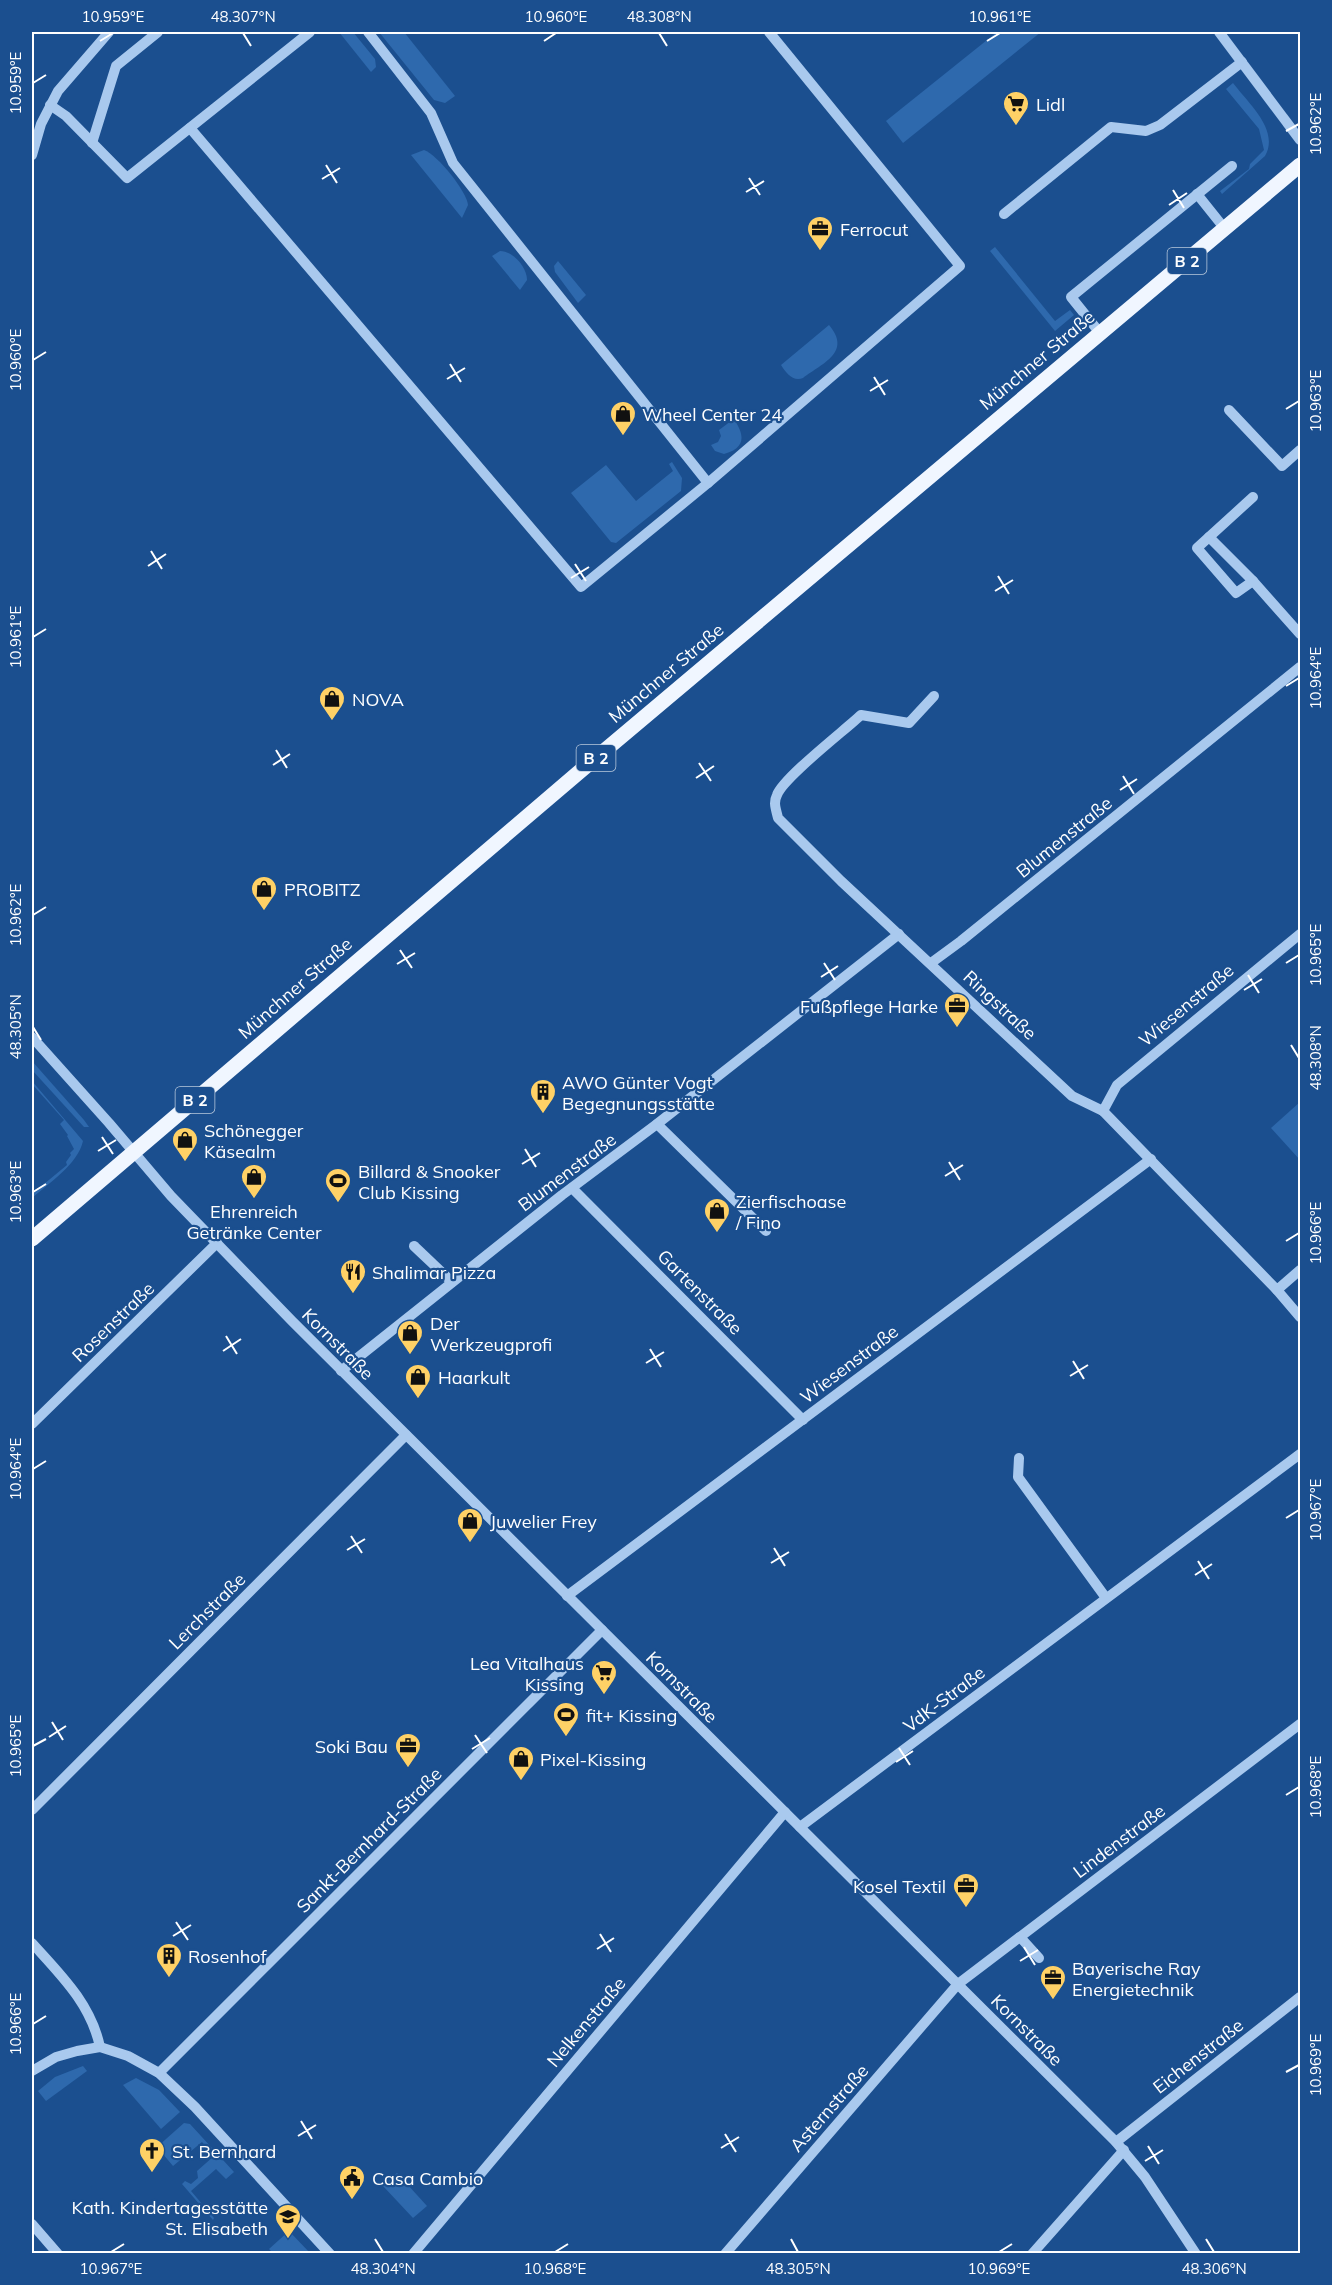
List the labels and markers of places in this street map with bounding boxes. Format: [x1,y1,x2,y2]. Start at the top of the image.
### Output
supermarket icon: Lidl [1001,89,1031,127]
place label: Lidl [1036,93,1065,116]
office icon: Ferrocut [805,214,835,252]
place label: Ferrocut [840,218,908,241]
shop icon: Wheel Center 24 [608,399,638,437]
place label: Wheel Center 24 [642,403,782,426]
shop icon: NOVA [317,684,347,722]
place label: NOVA [352,688,404,711]
shop icon: PROBITZ [249,874,279,912]
place label: PROBITZ [284,878,361,901]
office icon: Fußpflege Harke [942,991,972,1029]
place label: Fußpflege Harke [800,995,938,1018]
place label: AWO Günter Vogt Begegnungsstätte [562,1071,715,1115]
building icon: AWO Günter Vogt Begegnungsstätte [528,1077,558,1115]
place label: Schönegger Käsealm [204,1119,304,1163]
shop icon: Schönegger Käsealm [170,1125,200,1163]
place label: Billard & Snooker Club Kissing [358,1160,501,1204]
shop icon: Ehrenreich Getränke Center [239,1162,269,1200]
sports icon: Billard & Snooker Club Kissing [323,1166,353,1204]
place label: Zierfischoase / Fino [735,1190,846,1234]
shop icon: Zierfischoase / Fino [702,1196,732,1234]
place label: Ehrenreich Getränke Center [186,1200,322,1244]
restaurant icon: Shalimar Pizza [338,1257,368,1295]
place label: Shalimar Pizza [372,1261,496,1284]
place label: Der Werkzeugprofi [430,1312,552,1356]
shop icon: Der Werkzeugprofi [395,1318,425,1356]
shop icon: Haarkult [403,1362,433,1400]
place label: Haarkult [438,1366,510,1389]
shop icon: Juwelier Frey [455,1506,485,1544]
place label: Juwelier Frey [490,1510,597,1533]
place label: Lea Vitalhaus Kissing [470,1652,584,1696]
supermarket icon: Lea Vitalhaus Kissing [589,1658,619,1696]
sports icon: fit+ Kissing [551,1700,581,1738]
place label: fit+ Kissing [586,1704,677,1727]
office icon: Soki Bau [393,1731,423,1769]
place label: Soki Bau [315,1735,388,1758]
shop icon: Pixel-Kissing [506,1744,536,1782]
place label: Pixel-Kissing [540,1748,646,1771]
office icon: Kosel Textil [951,1871,981,1909]
place label: Kosel Textil [853,1875,946,1898]
building icon: Rosenhof [154,1941,184,1979]
place label: Rosenhof [188,1945,268,1968]
place label: Bayerische Ray Energietechnik [1072,1957,1201,2001]
office icon: Bayerische Ray Energietechnik [1038,1963,1068,2001]
church icon: St. Bernhard [137,2136,167,2174]
place label: St. Bernhard [172,2140,276,2163]
public building icon: Casa Cambio [337,2163,367,2201]
place label: Casa Cambio [372,2167,483,2190]
place label: Kath. Kindertagesstätte St. Elisabeth [72,2196,268,2240]
school or university icon: Kath. Kindertagesstätte St. Elisabeth [273,2202,303,2240]

